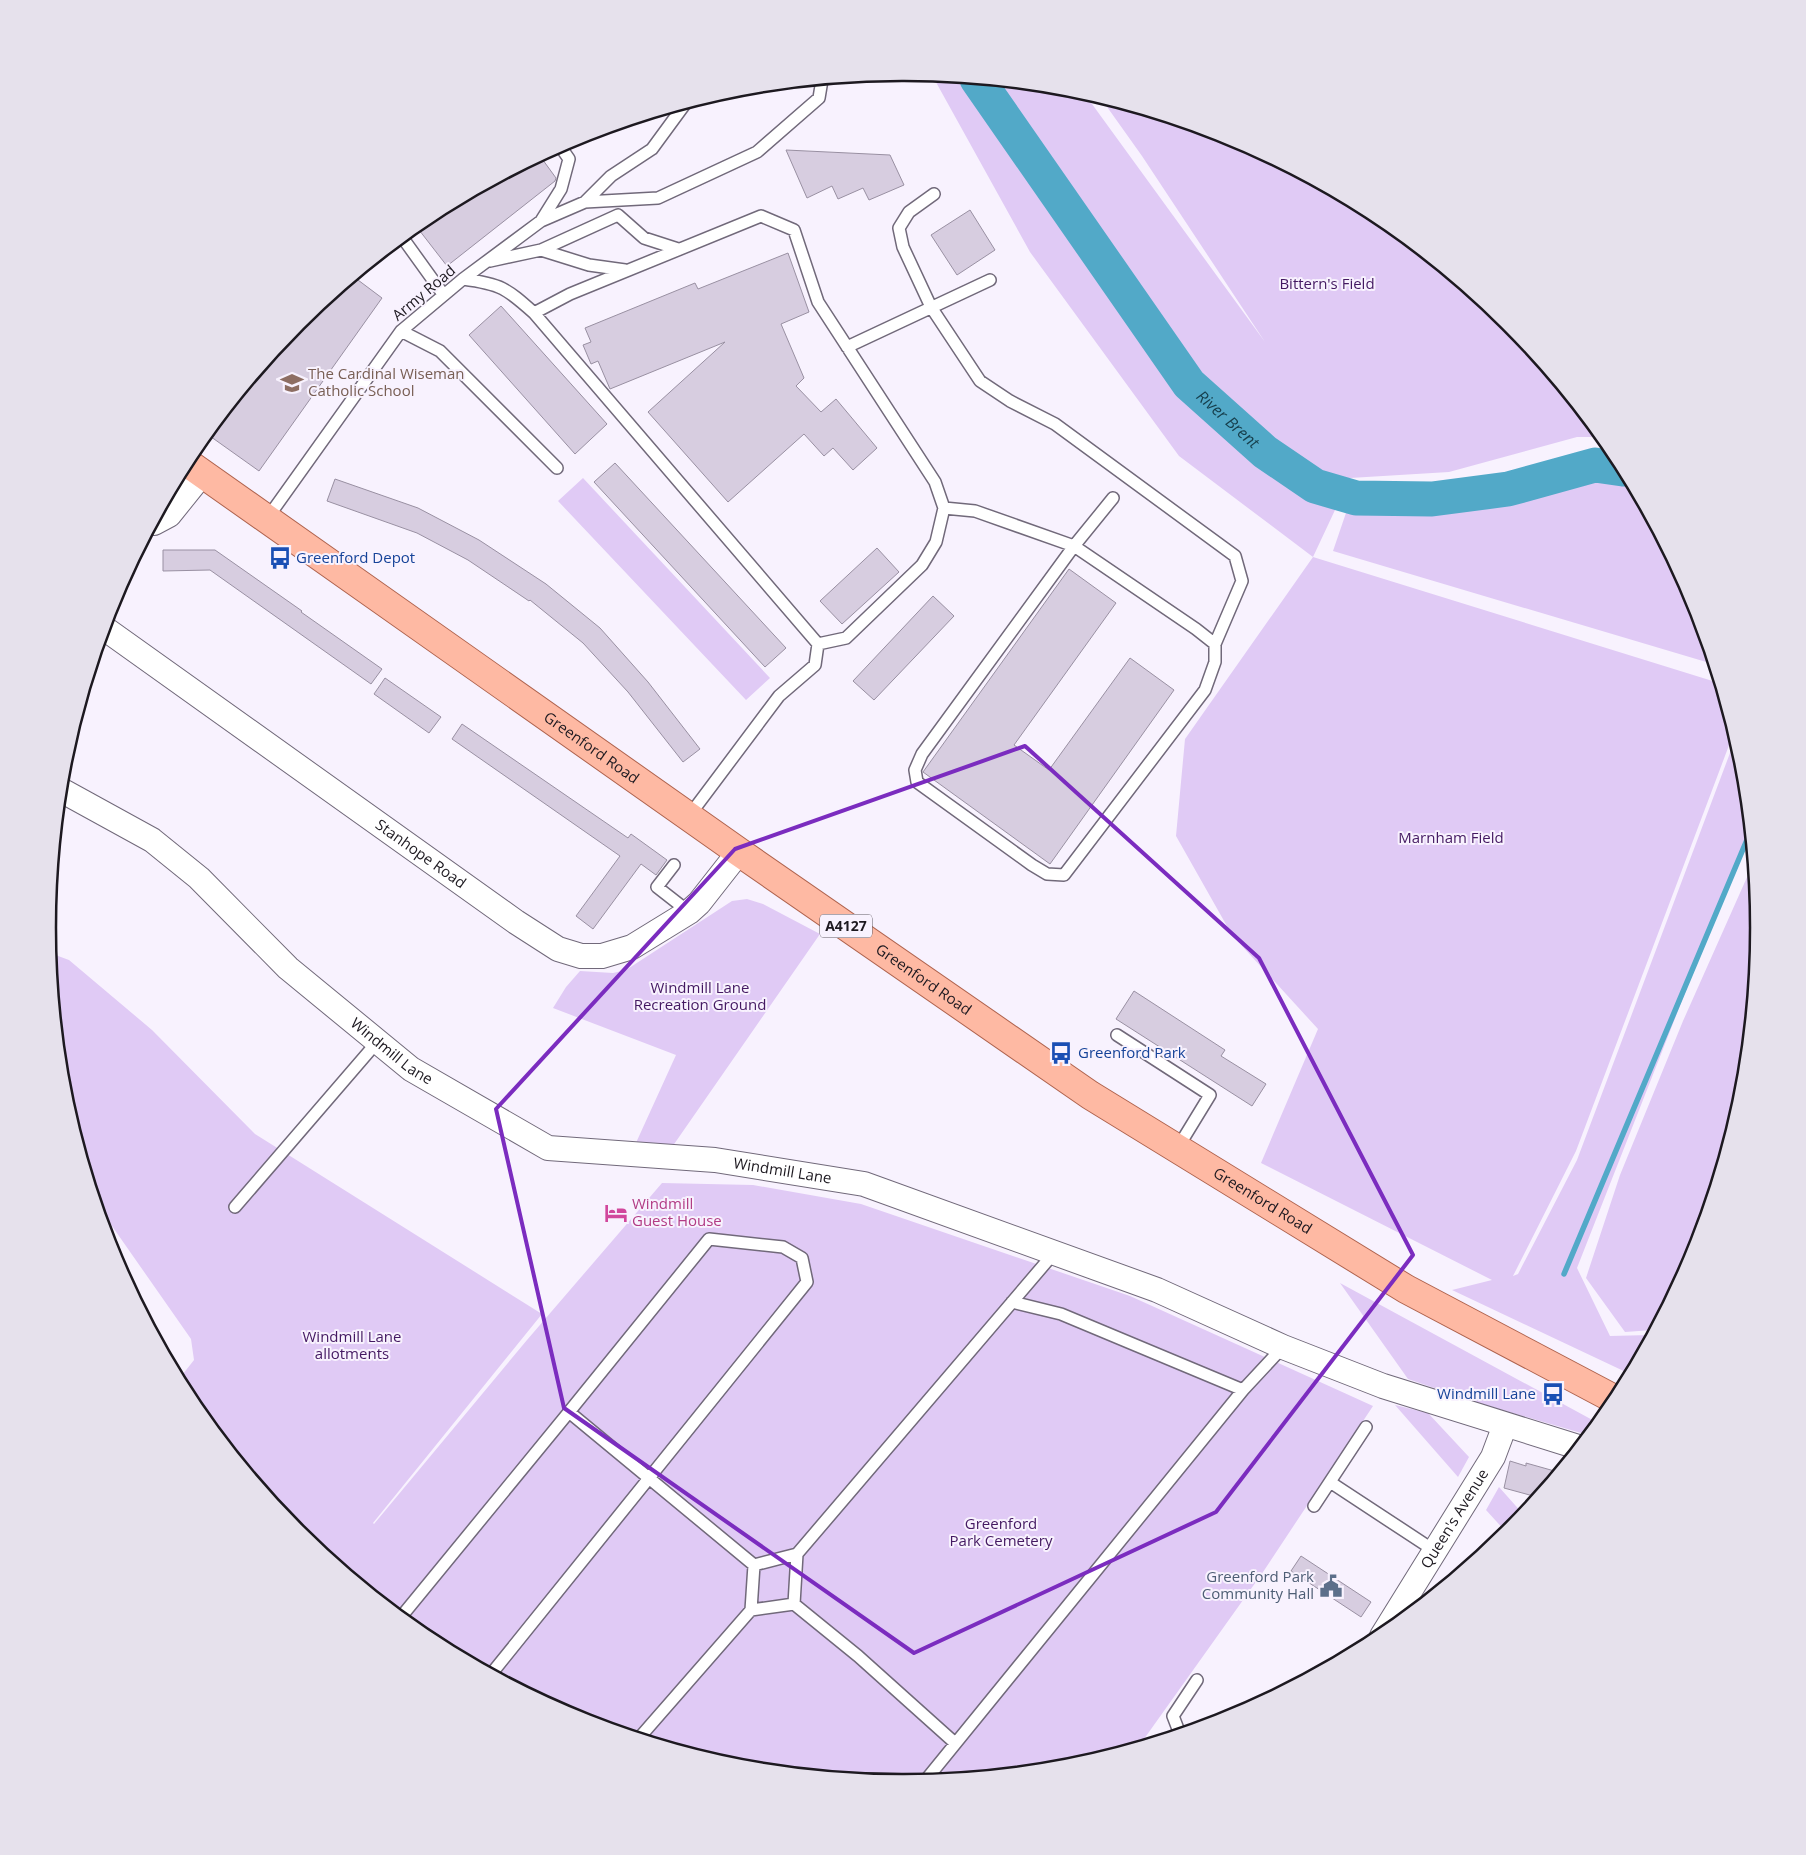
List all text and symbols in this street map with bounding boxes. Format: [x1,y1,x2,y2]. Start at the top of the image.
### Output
street label: Army Road [388,260,459,325]
park label: Bittern's Field [1279,273,1375,293]
place label: The Cardinal Wiseman Catholic School [308,363,465,400]
school or university icon: The Cardinal Wiseman Catholic School [279,370,305,396]
water label: River Brent [1192,385,1265,454]
bus stop icon: Greenford Depot [267,545,293,571]
place label: Greenford Depot [296,547,415,567]
street label: Greenford Road [540,707,644,788]
street label: Stanhope Road [372,814,470,892]
park label: Marnham Field [1398,827,1504,847]
road number: A4127 [820,914,872,938]
street label: Greenford Road [872,939,976,1019]
park label: Windmill Lane Recreation Ground [634,977,766,1014]
street label: Windmill Lane [347,1013,437,1089]
bus stop icon: Greenford Park [1048,1040,1074,1066]
place label: Greenford Park [1078,1042,1186,1062]
street label: Windmill Lane [732,1152,833,1188]
street label: Greenford Road [1210,1162,1316,1238]
place label: Windmill Guest House [632,1193,722,1230]
hotel icon: Windmill Guest House [603,1200,629,1226]
park label: Windmill Lane allotments [303,1326,401,1363]
bus stop icon: Windmill Lane [1540,1381,1566,1407]
place label: Windmill Lane [1437,1383,1536,1403]
street label: Queen's Avenue [1415,1465,1492,1572]
park label: Greenford Park Cemetery [950,1513,1053,1550]
place label: Greenford Park Community Hall [1202,1566,1314,1603]
public building icon: Greenford Park Community Hall [1318,1573,1344,1599]

